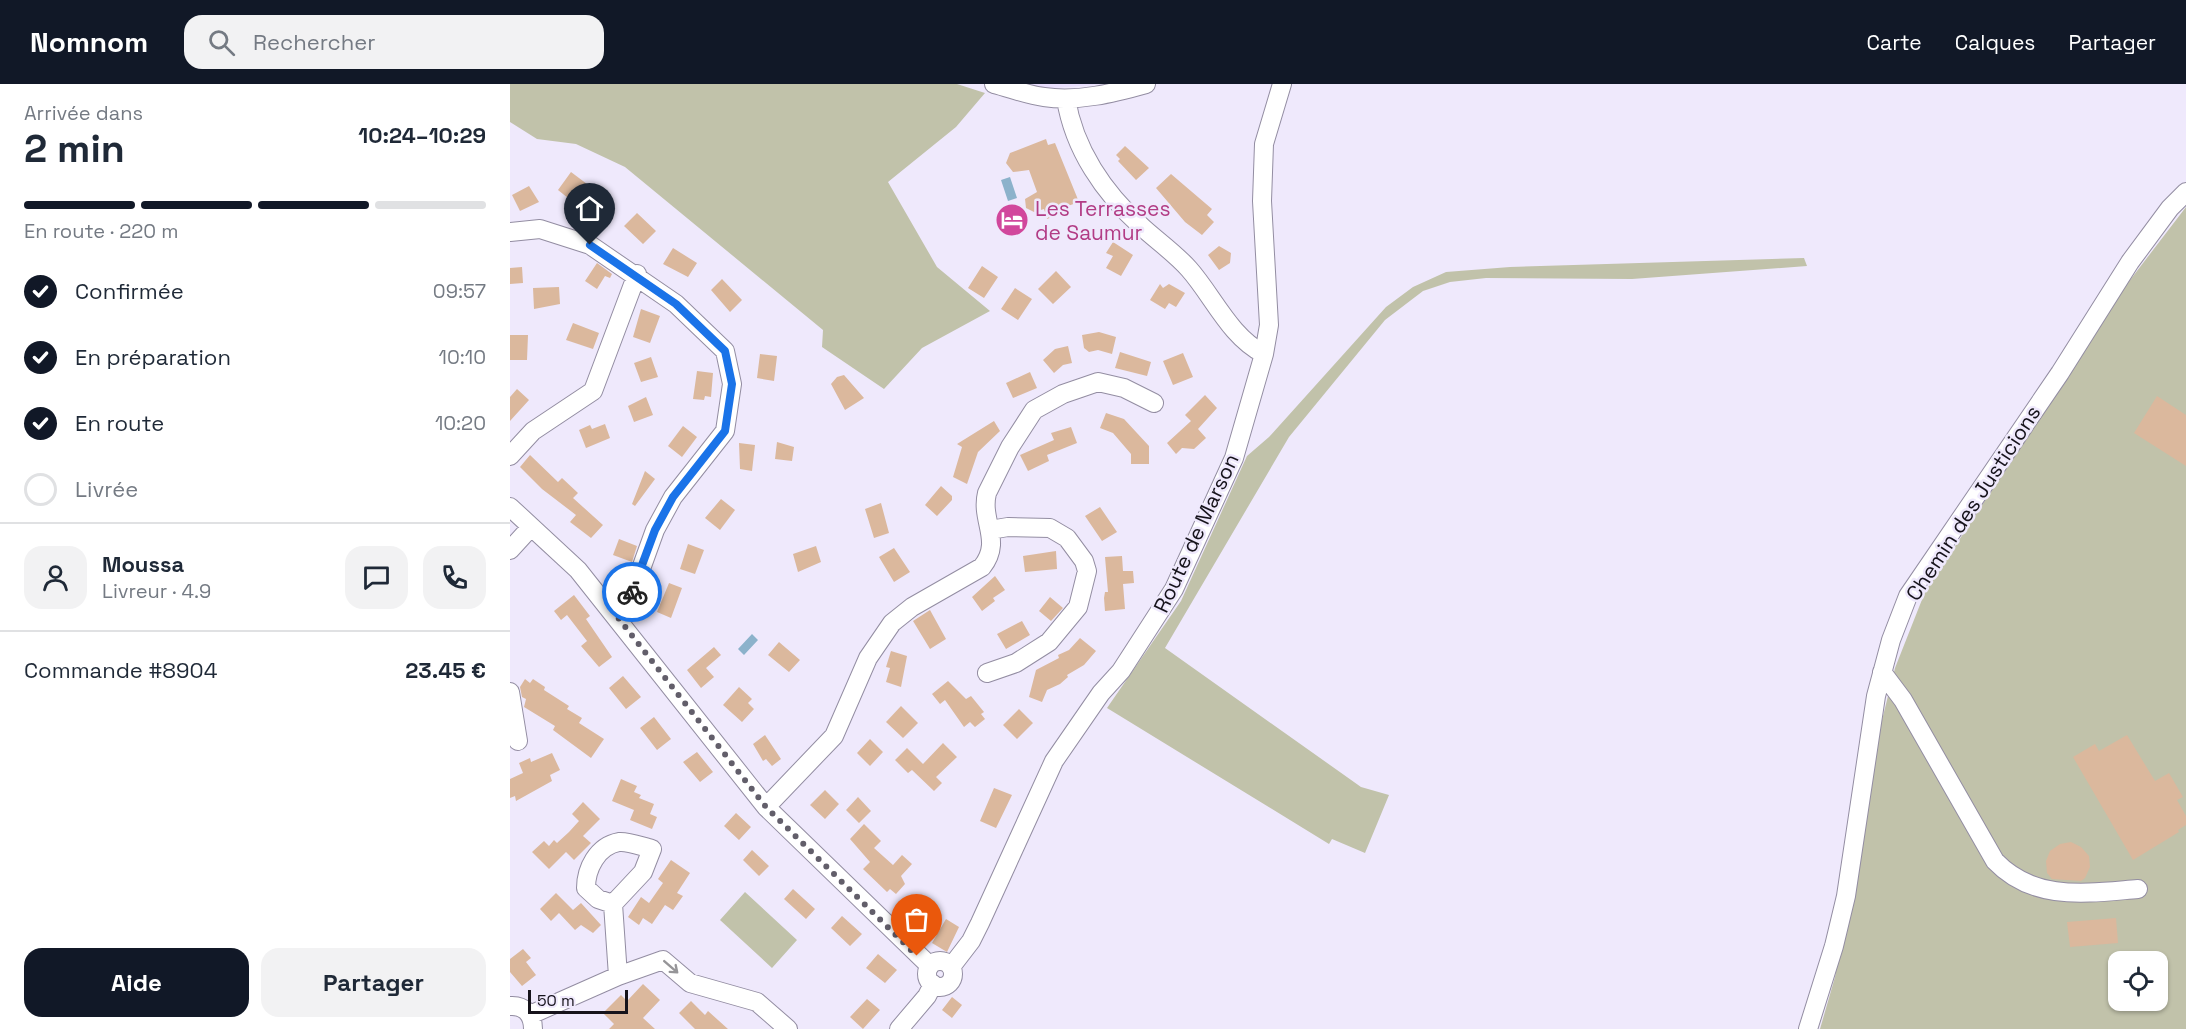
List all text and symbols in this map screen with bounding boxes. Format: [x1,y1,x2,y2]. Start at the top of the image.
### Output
search box [184,15,604,69]
text: Nomnom [30,24,148,60]
icon: search [205,26,238,59]
text: Rechercher [253,28,376,56]
text: Carte [1867,29,1922,56]
text: Calques [1955,29,2035,56]
text: Partager [2068,29,2156,56]
text: Arrivée dans [24,100,143,126]
text: 10:24–10:29 [358,121,486,149]
text: 2 min [24,124,125,173]
pin [564,183,615,245]
icon: home [573,192,606,225]
place label: Les Terrasses de Saumur [1035,195,1171,246]
hotel icon: Les Terrasses de Saumur [994,202,1030,238]
text: En route · 220 m [24,218,178,244]
icon: check [24,275,57,308]
text: Confirmée [75,277,184,305]
text: 09:57 [433,278,486,304]
icon: check [24,341,57,374]
text: En préparation [75,343,231,371]
text: 10:10 [439,344,486,370]
street label: Chemin des Justicions [1900,400,2046,606]
icon: check [24,407,57,440]
text: En route [75,409,164,437]
text: 10:20 [435,410,486,436]
street label: Route de Marson [1147,449,1245,617]
text: Livrée [75,475,138,503]
button: person [24,546,87,609]
button: chat [345,546,408,609]
button: phone [423,546,486,609]
text: Moussa [102,550,184,578]
courier [602,562,662,622]
icon: bike [616,576,649,609]
text: Livreur · 4.9 [102,578,211,604]
text: Commande #8904 [24,656,217,684]
text: 23.45 € [405,656,486,684]
pin [891,894,942,956]
icon: bag [900,903,933,936]
button: Aide [24,948,249,1017]
button: Partager [261,948,486,1017]
map controls [2108,951,2168,1011]
button: locate [2108,951,2168,1011]
one-way arrow [663,960,678,974]
scale bar [528,987,628,1014]
text: 50 m [537,990,575,1011]

